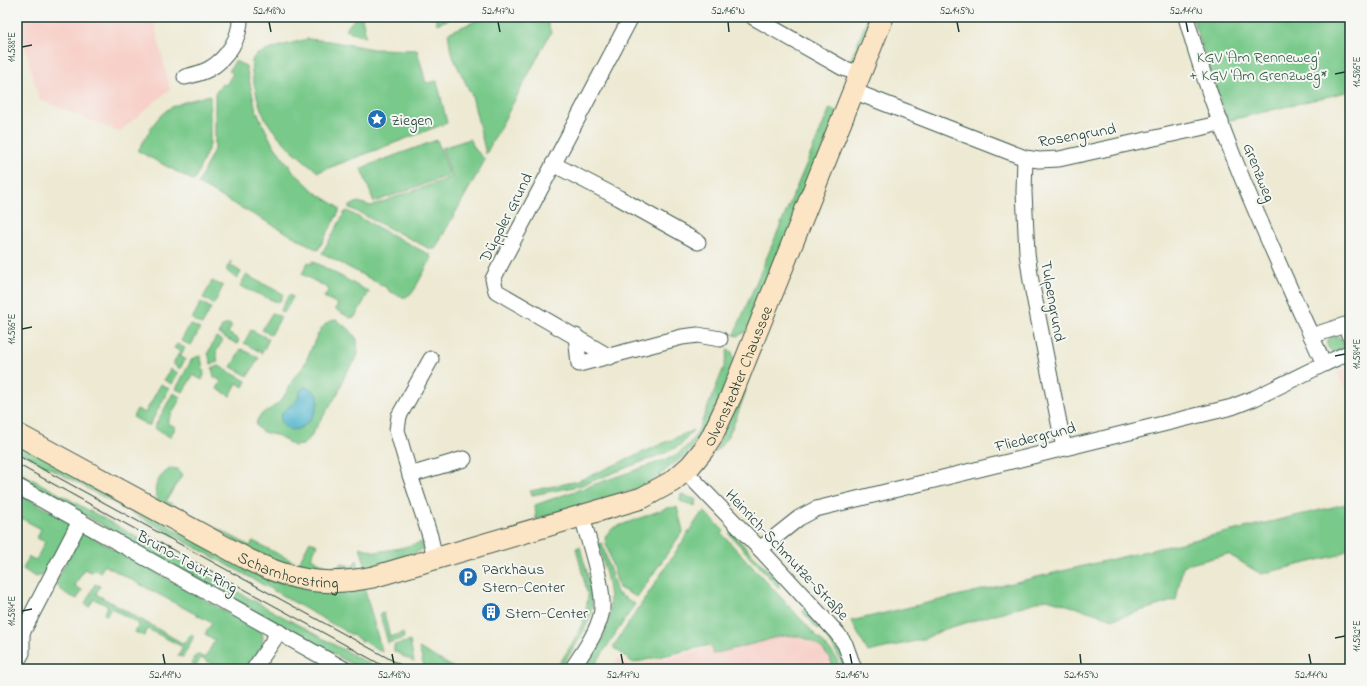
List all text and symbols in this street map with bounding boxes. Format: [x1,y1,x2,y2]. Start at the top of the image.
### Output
text: 52.148°N [252,4,286,19]
text: 52.147°N [481,4,515,19]
text: 52.146°N [711,4,745,19]
text: 52.145°N [939,4,975,19]
text: 52.144°N [1169,4,1203,19]
text: 11.588°E [5,32,20,62]
park label: KGV 'Am Renneweg' + KGV 'Am Grenzweg* [1189,46,1327,88]
text: 11.586°E [1350,56,1365,88]
place icon: Ziegen [366,108,388,130]
place label: Ziegen [391,109,433,133]
street label: Rosengrund [1037,117,1118,155]
street label: Grenzweg [1235,140,1281,206]
street label: Düppler Grund [473,169,540,268]
street label: Tulpengrund [1033,259,1071,344]
street label: Olvenstedter Chaussee [698,302,780,452]
text: 11.586°E [5,313,20,345]
text: 11.584°E [1350,339,1365,369]
street label: Fliedergrund [992,416,1078,460]
street label: Heinrich-Schmutze-Straße [719,484,855,627]
street label: Bruno-Taut-Ring [131,525,242,600]
street label: Scharnhorstring [233,546,339,596]
place label: Parkhaus Stern-Center [482,558,565,600]
parking icon: Parkhaus Stern-Center [457,566,479,588]
text: 11.584°E [5,596,20,626]
building icon: Stern-Center [480,601,502,623]
place label: Stern-Center [505,602,588,626]
text: 11.582°E [1350,620,1365,652]
text: 52.149°N [149,668,181,683]
text: 52.148°N [377,668,411,683]
text: 52.147°N [606,668,640,683]
text: 52.146°N [835,668,869,683]
text: 52.145°N [1063,668,1099,683]
text: 52.144°N [1294,668,1328,683]

